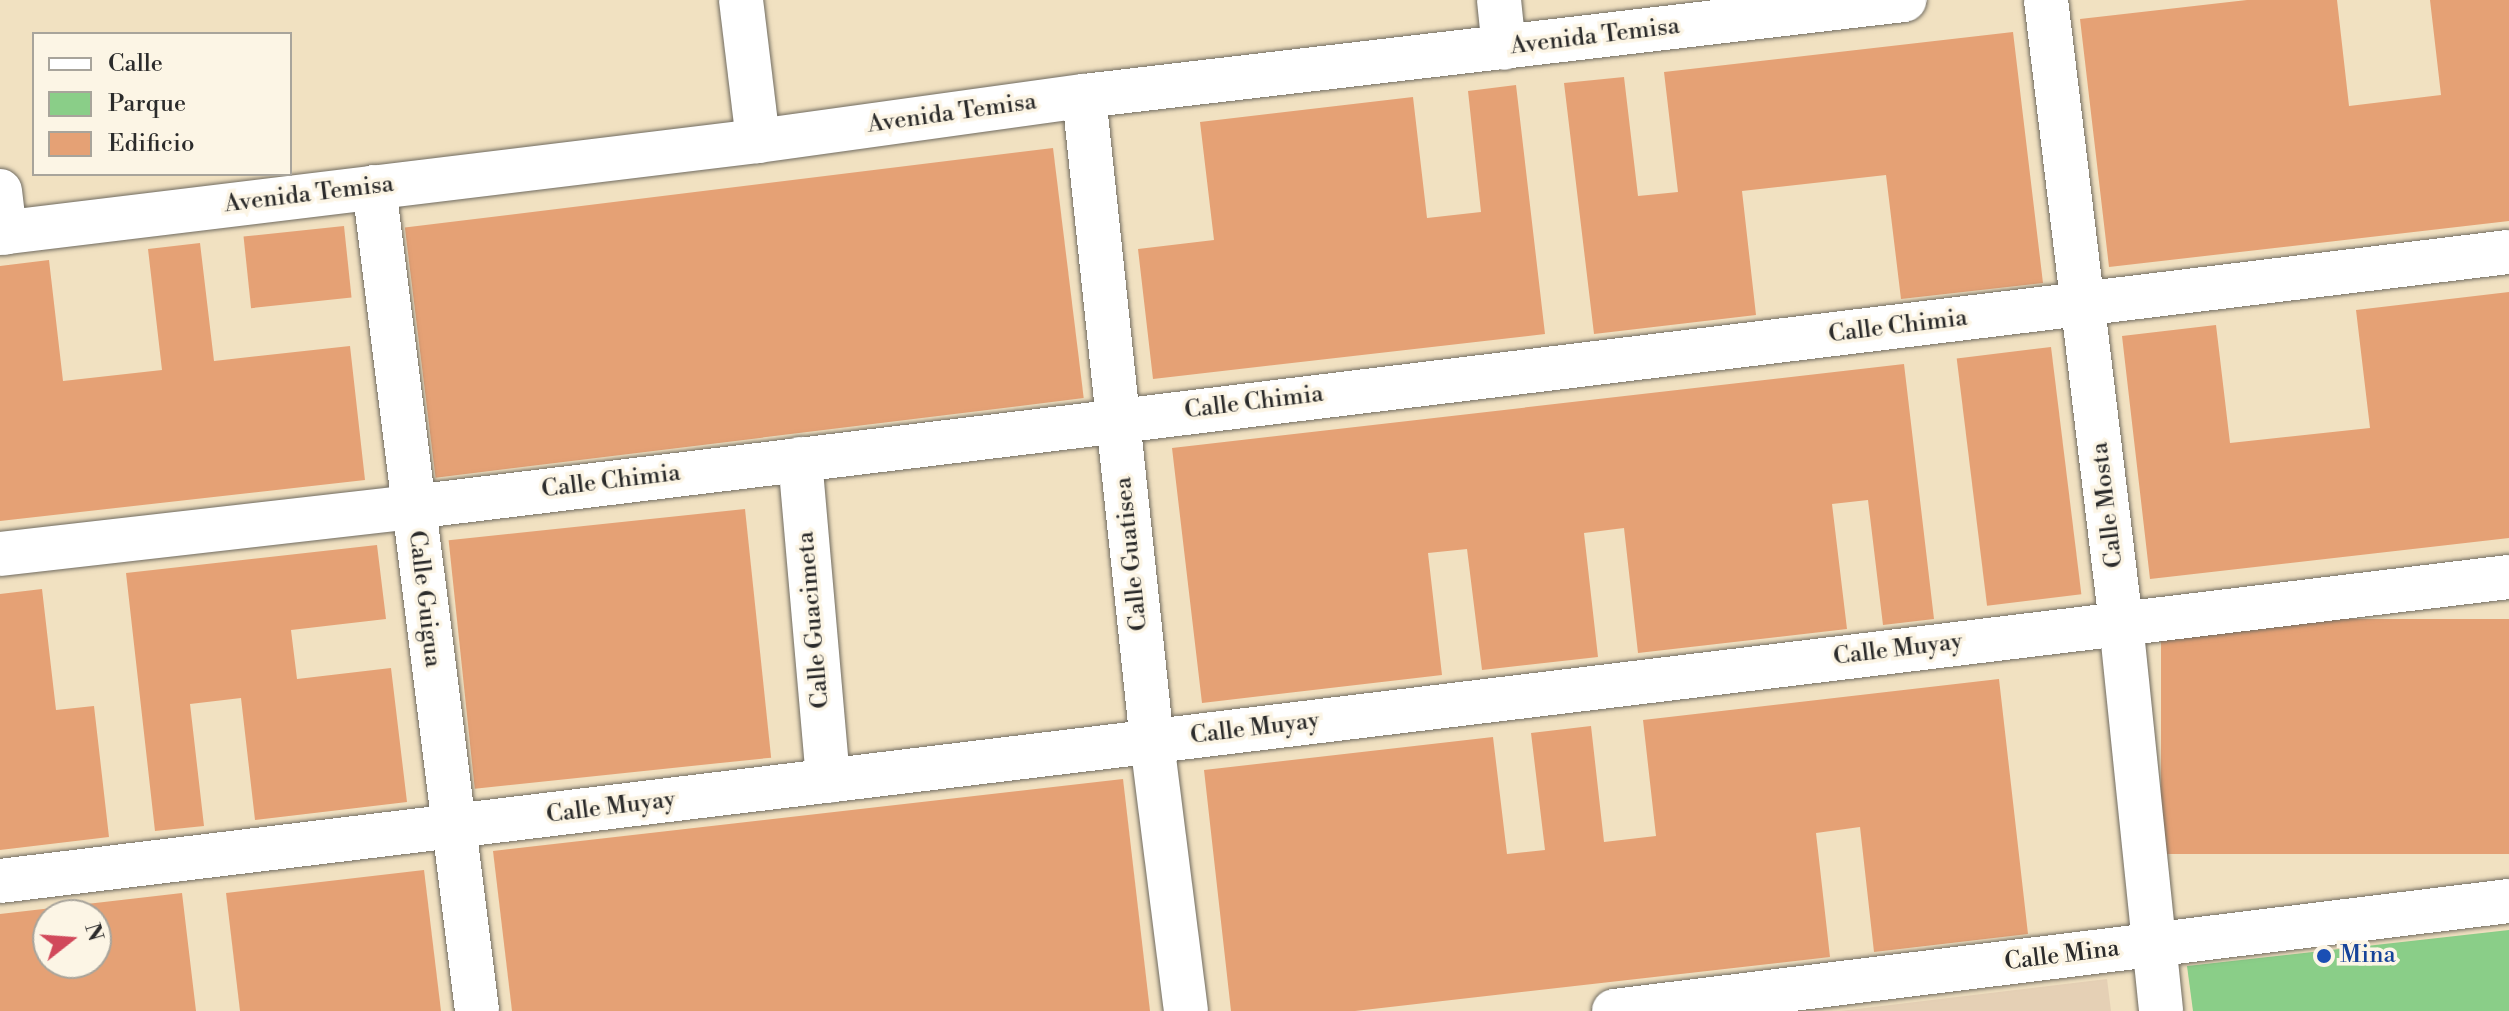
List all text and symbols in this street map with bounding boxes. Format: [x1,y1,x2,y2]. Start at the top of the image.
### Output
street label: Avenida Temisa [1509,12,1681,62]
legend [32,32,292,176]
text: Calle [108,49,163,79]
street label: Avenida Temisa [866,88,1038,140]
text: Parque [108,89,186,119]
text: Edificio [108,129,194,159]
street label: Avenida Temisa [223,170,395,220]
street label: Calle Chimia [1827,304,1969,350]
street label: Calle Chimia [1183,380,1325,426]
street label: Calle Mosta [2086,441,2130,569]
street label: Calle Chimia [540,459,682,505]
street label: Calle Guatisea [1110,476,1154,632]
street label: Calle Guigua [401,529,447,669]
street label: Calle Guacimeta [792,530,836,710]
street label: Calle Muyay [1832,628,1964,672]
street label: Calle Muyay [1189,707,1321,751]
street label: Calle Muyay [545,786,677,830]
north arrow [32,899,112,979]
text: N [78,920,109,945]
street label: Calle Mina [2003,935,2121,977]
place label: Mina [2340,942,2396,970]
marker: Mina [2315,947,2333,965]

